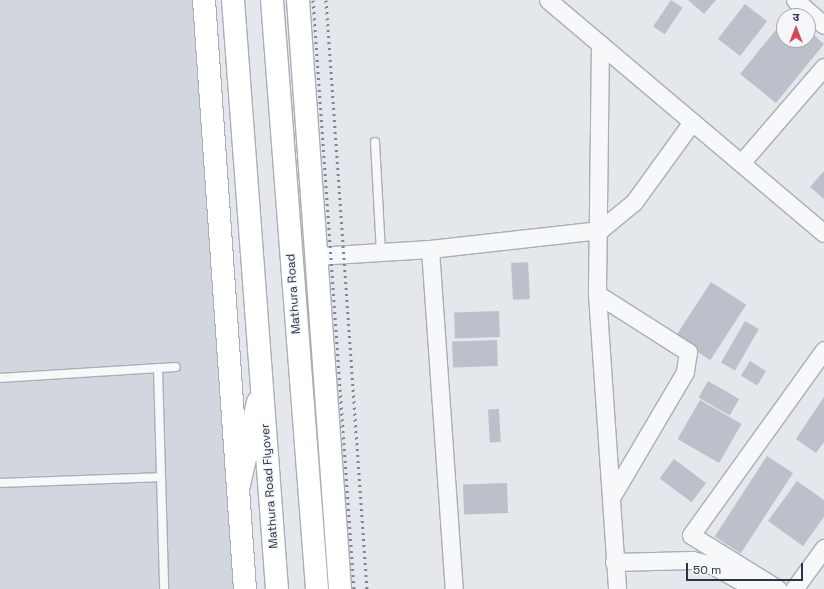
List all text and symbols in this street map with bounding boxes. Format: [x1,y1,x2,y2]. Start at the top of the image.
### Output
north arrow [776,8,816,48]
text: उ [793,10,799,24]
street label: Mathura Road [284,253,304,335]
street label: Mathura Road Flyover [258,423,282,549]
scale bar [688,555,805,581]
text: 50 m [693,562,721,578]

